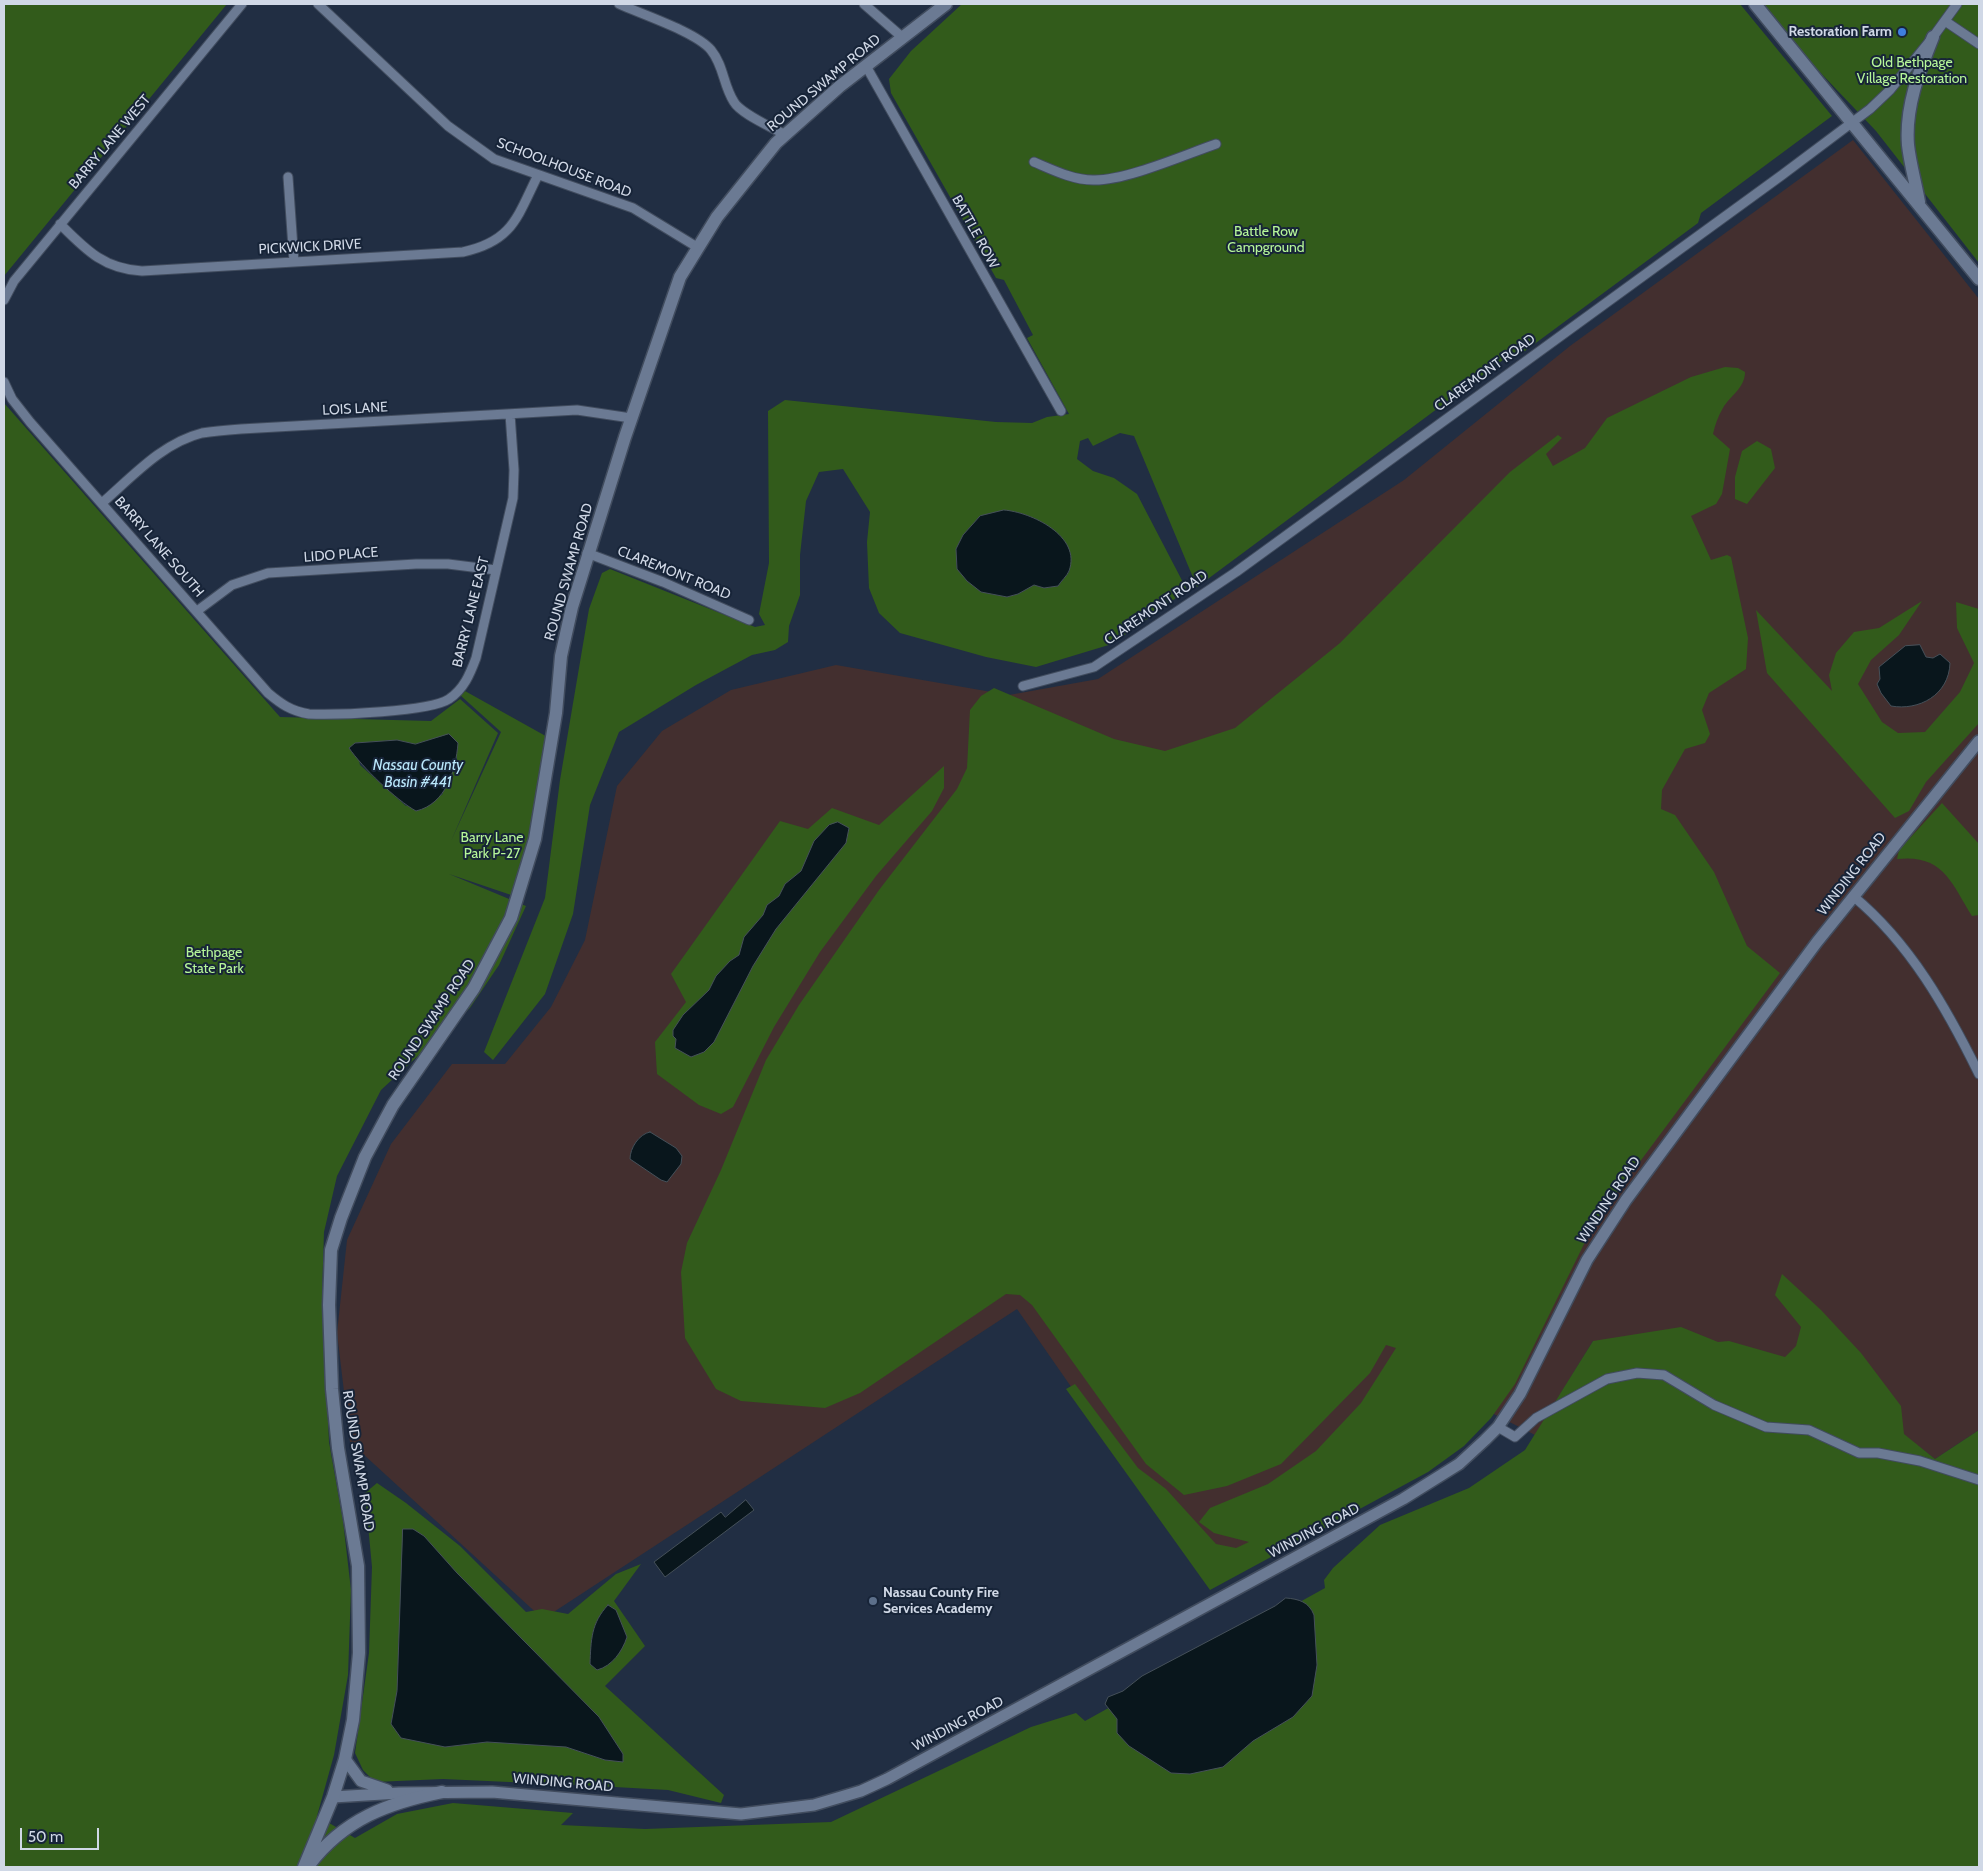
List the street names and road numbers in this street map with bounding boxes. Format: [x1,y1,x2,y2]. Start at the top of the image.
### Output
street label: ROUND SWAMP ROAD [764,31,884,135]
street label: BARRY LANE WEST [66,91,154,193]
street label: SCHOOLHOUSE ROAD [494,135,634,201]
street label: BATTLE ROW [948,192,1002,272]
street label: PICKWICK DRIVE [258,236,362,258]
street label: CLAREMONT ROAD [1431,331,1539,415]
street label: LOIS LANE [322,399,388,419]
street label: BARRY LANE SOUTH [111,493,207,601]
street label: ROUND SWAMP ROAD [541,501,597,643]
street label: CLAREMONT ROAD [615,543,733,603]
street label: LIDO PLACE [303,544,379,566]
street label: BARRY LANE EAST [449,555,493,669]
street label: CLAREMONT ROAD [1101,567,1211,649]
street label: WINDING ROAD [1814,829,1890,919]
street label: ROUND SWAMP ROAD [385,956,479,1084]
street label: WINDING ROAD [1574,1154,1644,1246]
street label: ROUND SWAMP ROAD [339,1389,377,1533]
street label: WINDING ROAD [1266,1500,1362,1562]
street label: WINDING ROAD [910,1693,1006,1755]
street label: WINDING ROAD [512,1770,614,1796]

